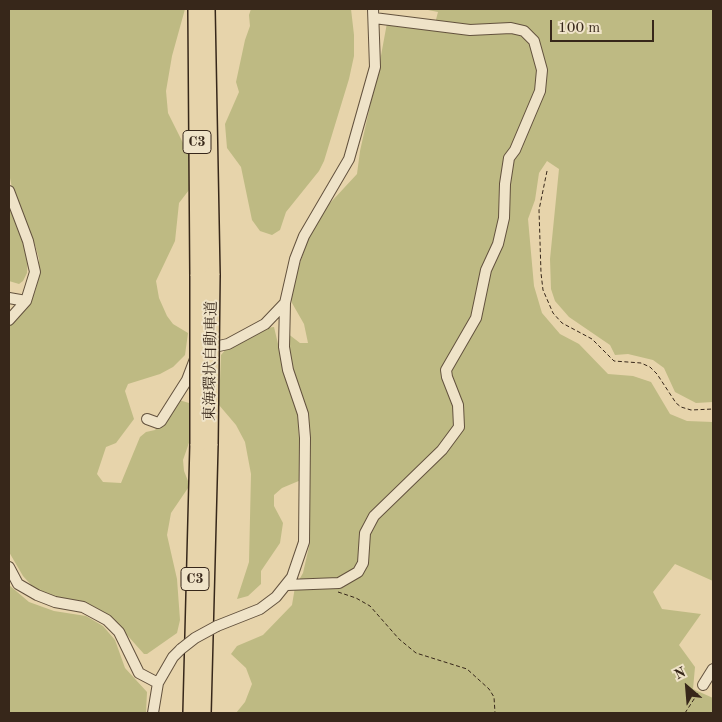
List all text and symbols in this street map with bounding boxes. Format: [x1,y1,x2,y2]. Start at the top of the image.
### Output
scale bar [552,10,656,42]
text: 100 m [558,21,600,36]
road number: C3 [183,130,211,154]
street label: 東海環状自動車道 [201,301,221,421]
road number: C3 [181,568,209,590]
north arrow [662,662,712,712]
text: N [672,665,688,682]

